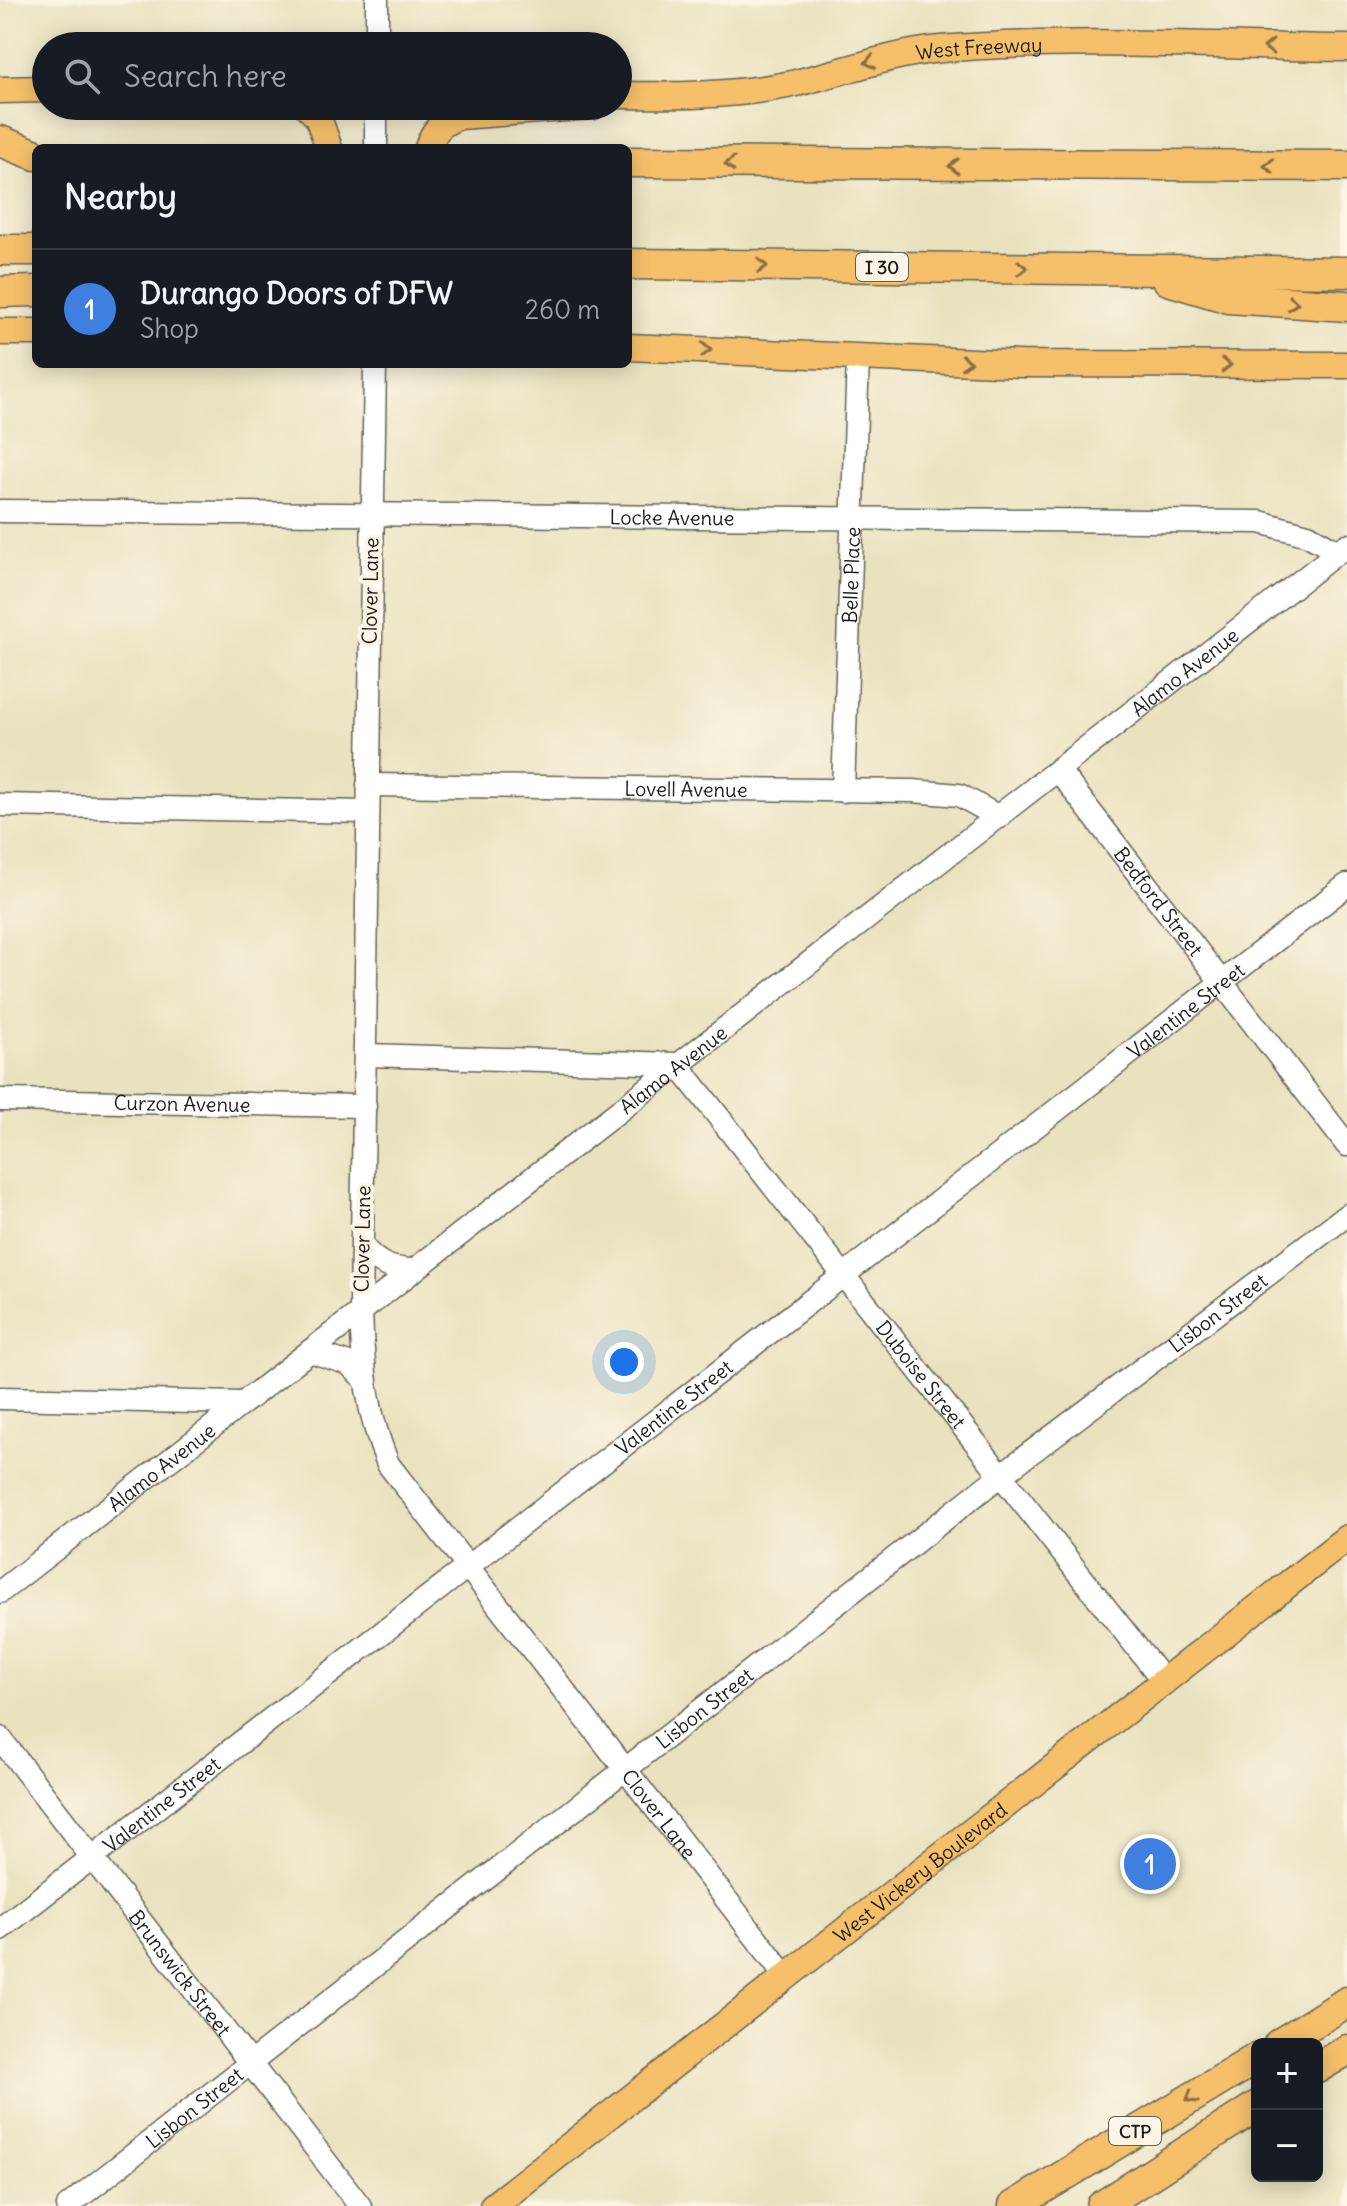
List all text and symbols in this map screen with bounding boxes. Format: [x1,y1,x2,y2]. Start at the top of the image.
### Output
street label: West Freeway [914,31,1043,65]
search box [32,32,632,120]
one-way arrow [1262,38,1275,56]
one-way arrow [864,52,878,69]
icon: search [60,54,104,98]
text: Search here [124,57,287,95]
one-way arrow [723,155,736,172]
one-way arrow [947,157,960,175]
one-way arrow [1262,157,1275,175]
text: Nearby [64,175,177,218]
road number: I 30 [856,253,908,281]
one-way arrow [756,257,769,275]
one-way arrow [1016,260,1029,277]
text: Durango Doors of DFW [140,274,453,312]
text: 1 [85,293,95,326]
text: 260 m [525,293,600,326]
one-way arrow [1287,294,1300,311]
text: Shop [140,312,199,345]
one-way arrow [700,342,713,359]
one-way arrow [960,353,973,370]
one-way arrow [1220,356,1233,374]
street label: Locke Avenue [609,504,734,530]
street label: Belle Place [836,526,865,624]
street label: Clover Lane [357,537,383,645]
street label: Alamo Avenue [1126,622,1243,721]
street label: Lovell Avenue [624,775,748,802]
street label: Bedford Street [1109,841,1209,961]
street label: Valentine Street [1122,957,1249,1063]
street label: Alamo Avenue [614,1020,731,1119]
street label: Curzon Avenue [113,1089,251,1117]
street label: Clover Lane [349,1185,375,1293]
street label: Lisbon Street [1163,1267,1272,1357]
street label: Duboise Street [871,1315,972,1433]
your location [604,1342,644,1382]
street label: Valentine Street [610,1354,737,1460]
street label: Alamo Avenue [102,1417,220,1516]
street label: Lisbon Street [650,1662,758,1753]
street label: Valentine Street [98,1751,225,1857]
street label: Clover Lane [617,1764,702,1863]
street label: West Vickery Boulevard [828,1796,1012,1948]
pin: 1 [1124,1834,1176,1894]
street label: Brunswick Street [124,1905,237,2041]
map controls [1251,2038,1323,2182]
button: + [1251,2038,1323,2110]
street label: Lisbon Street [140,2061,248,2153]
one-way arrow [1185,2089,1200,2104]
button: − [1251,2110,1323,2182]
road number: CTP [1109,2117,1161,2145]

